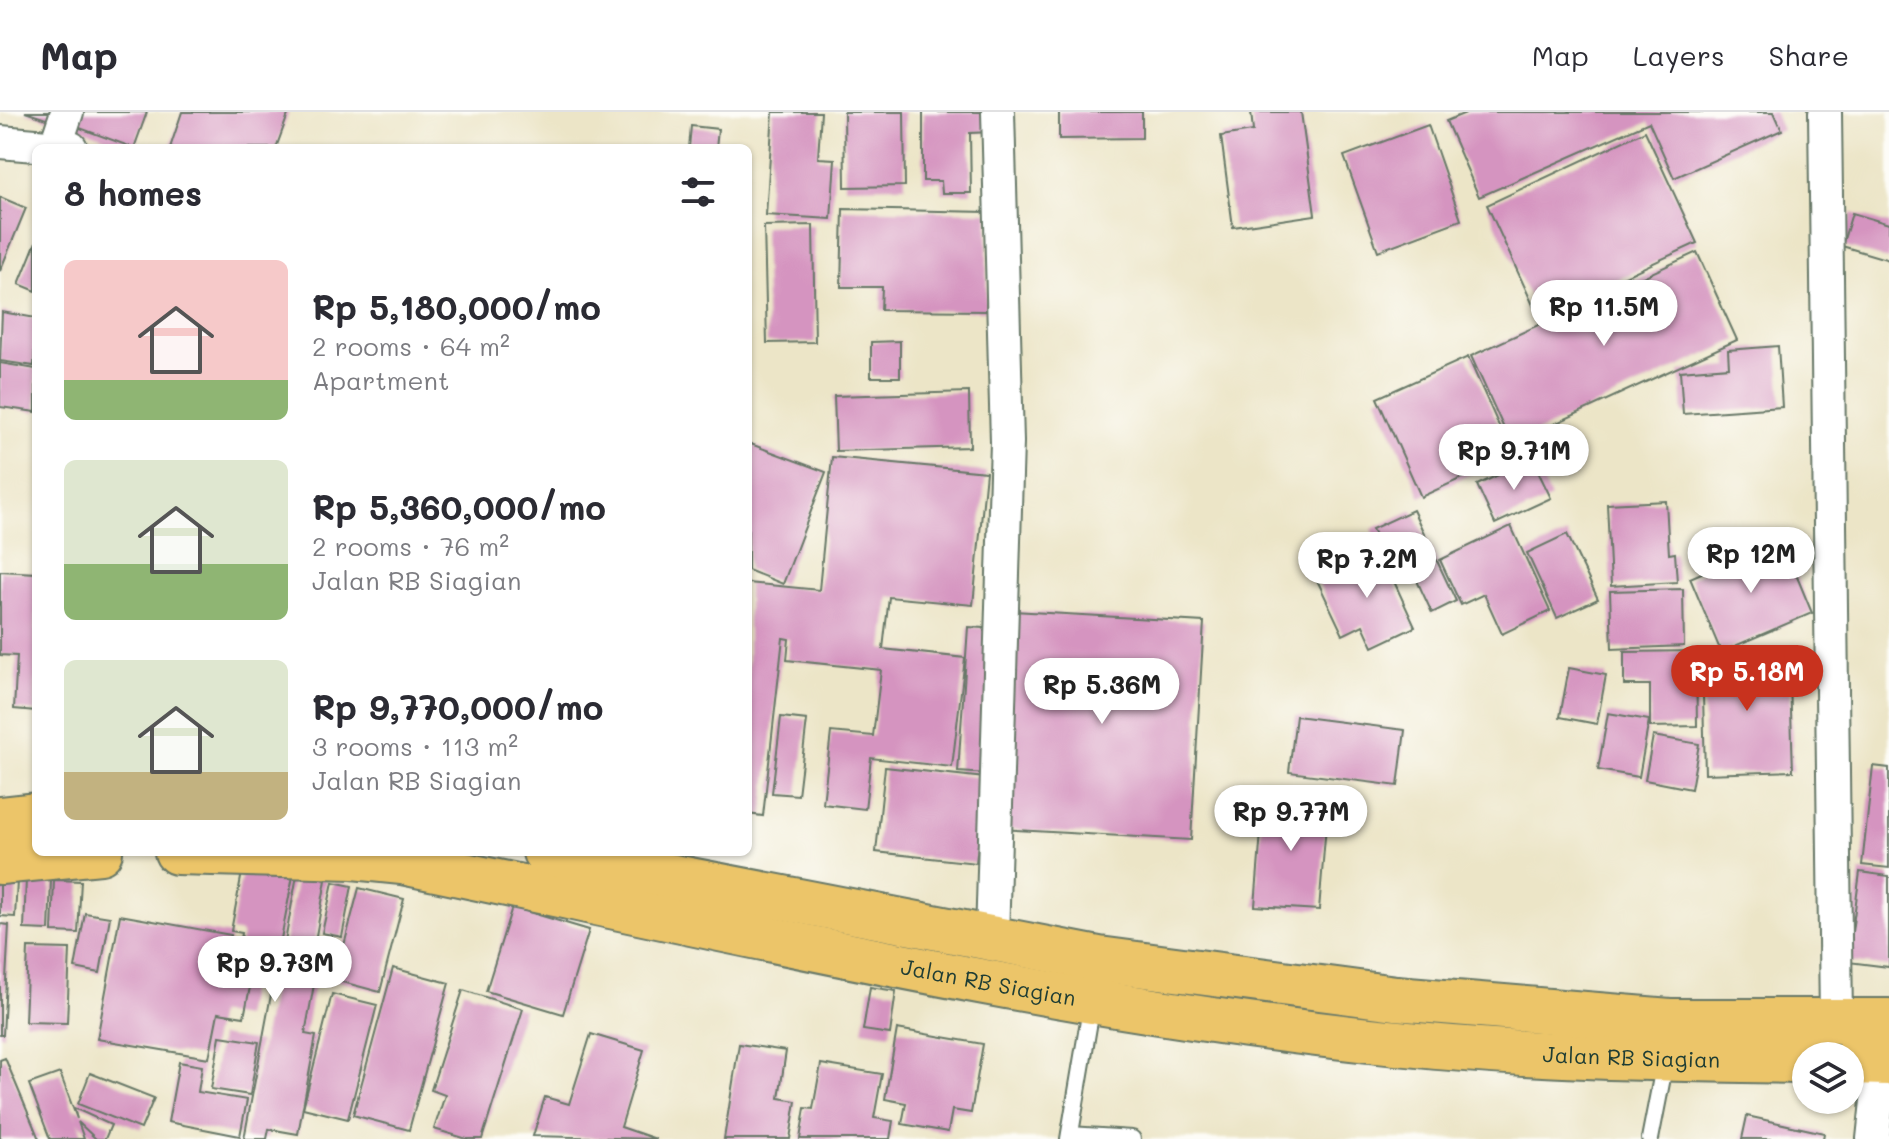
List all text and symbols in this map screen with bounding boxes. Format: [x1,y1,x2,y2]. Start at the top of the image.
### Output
text: Map [40,30,118,80]
text: Map [1532,37,1589,73]
text: Layers [1633,37,1725,73]
text: Share [1769,37,1849,73]
text: 8 homes [64,170,202,215]
icon: filters [676,170,720,214]
pin: Rp 11.5M [1521,280,1687,348]
text: Rp 5,180,000/mo [312,284,601,329]
text: Rp 11.5M [1549,289,1660,323]
icon: home [128,292,224,388]
text: 2 rooms · 64 m² [312,329,510,363]
text: Apartment [312,363,449,397]
pin: Rp 9.71M [1431,424,1597,492]
text: Rp 9.71M [1457,433,1571,467]
text: Rp 5,360,000/mo [312,484,606,529]
icon: home [128,492,224,588]
pin: Rp 12M [1686,527,1816,595]
text: 2 rooms · 76 m² [312,529,509,563]
pin: Rp 7.2M [1293,532,1441,600]
text: Rp 12M [1706,536,1796,570]
text: Rp 7.2M [1316,541,1418,575]
text: Jalan RB Siagian [312,563,521,597]
pin: Rp 5.18M [1664,645,1830,713]
text: Rp 5.18M [1689,654,1805,688]
pin: Rp 5.36M [1019,658,1185,726]
text: Rp 5.36M [1042,667,1162,701]
text: Rp 9,770,000/mo [312,684,603,729]
icon: home [128,692,224,788]
text: 3 rooms · 113 m² [312,729,518,763]
text: Jalan RB Siagian [312,763,521,797]
pin: Rp 9.77M [1208,785,1374,853]
text: Rp 9.77M [1232,794,1350,828]
pin: Rp 9.73M [192,936,358,1004]
text: Rp 9.73M [216,945,334,979]
street label: Jalan RB Siagian [899,951,1078,1012]
street label: Jalan RB Siagian [1542,1039,1720,1074]
map controls [1792,1042,1864,1114]
button: layers [1792,1042,1864,1114]

